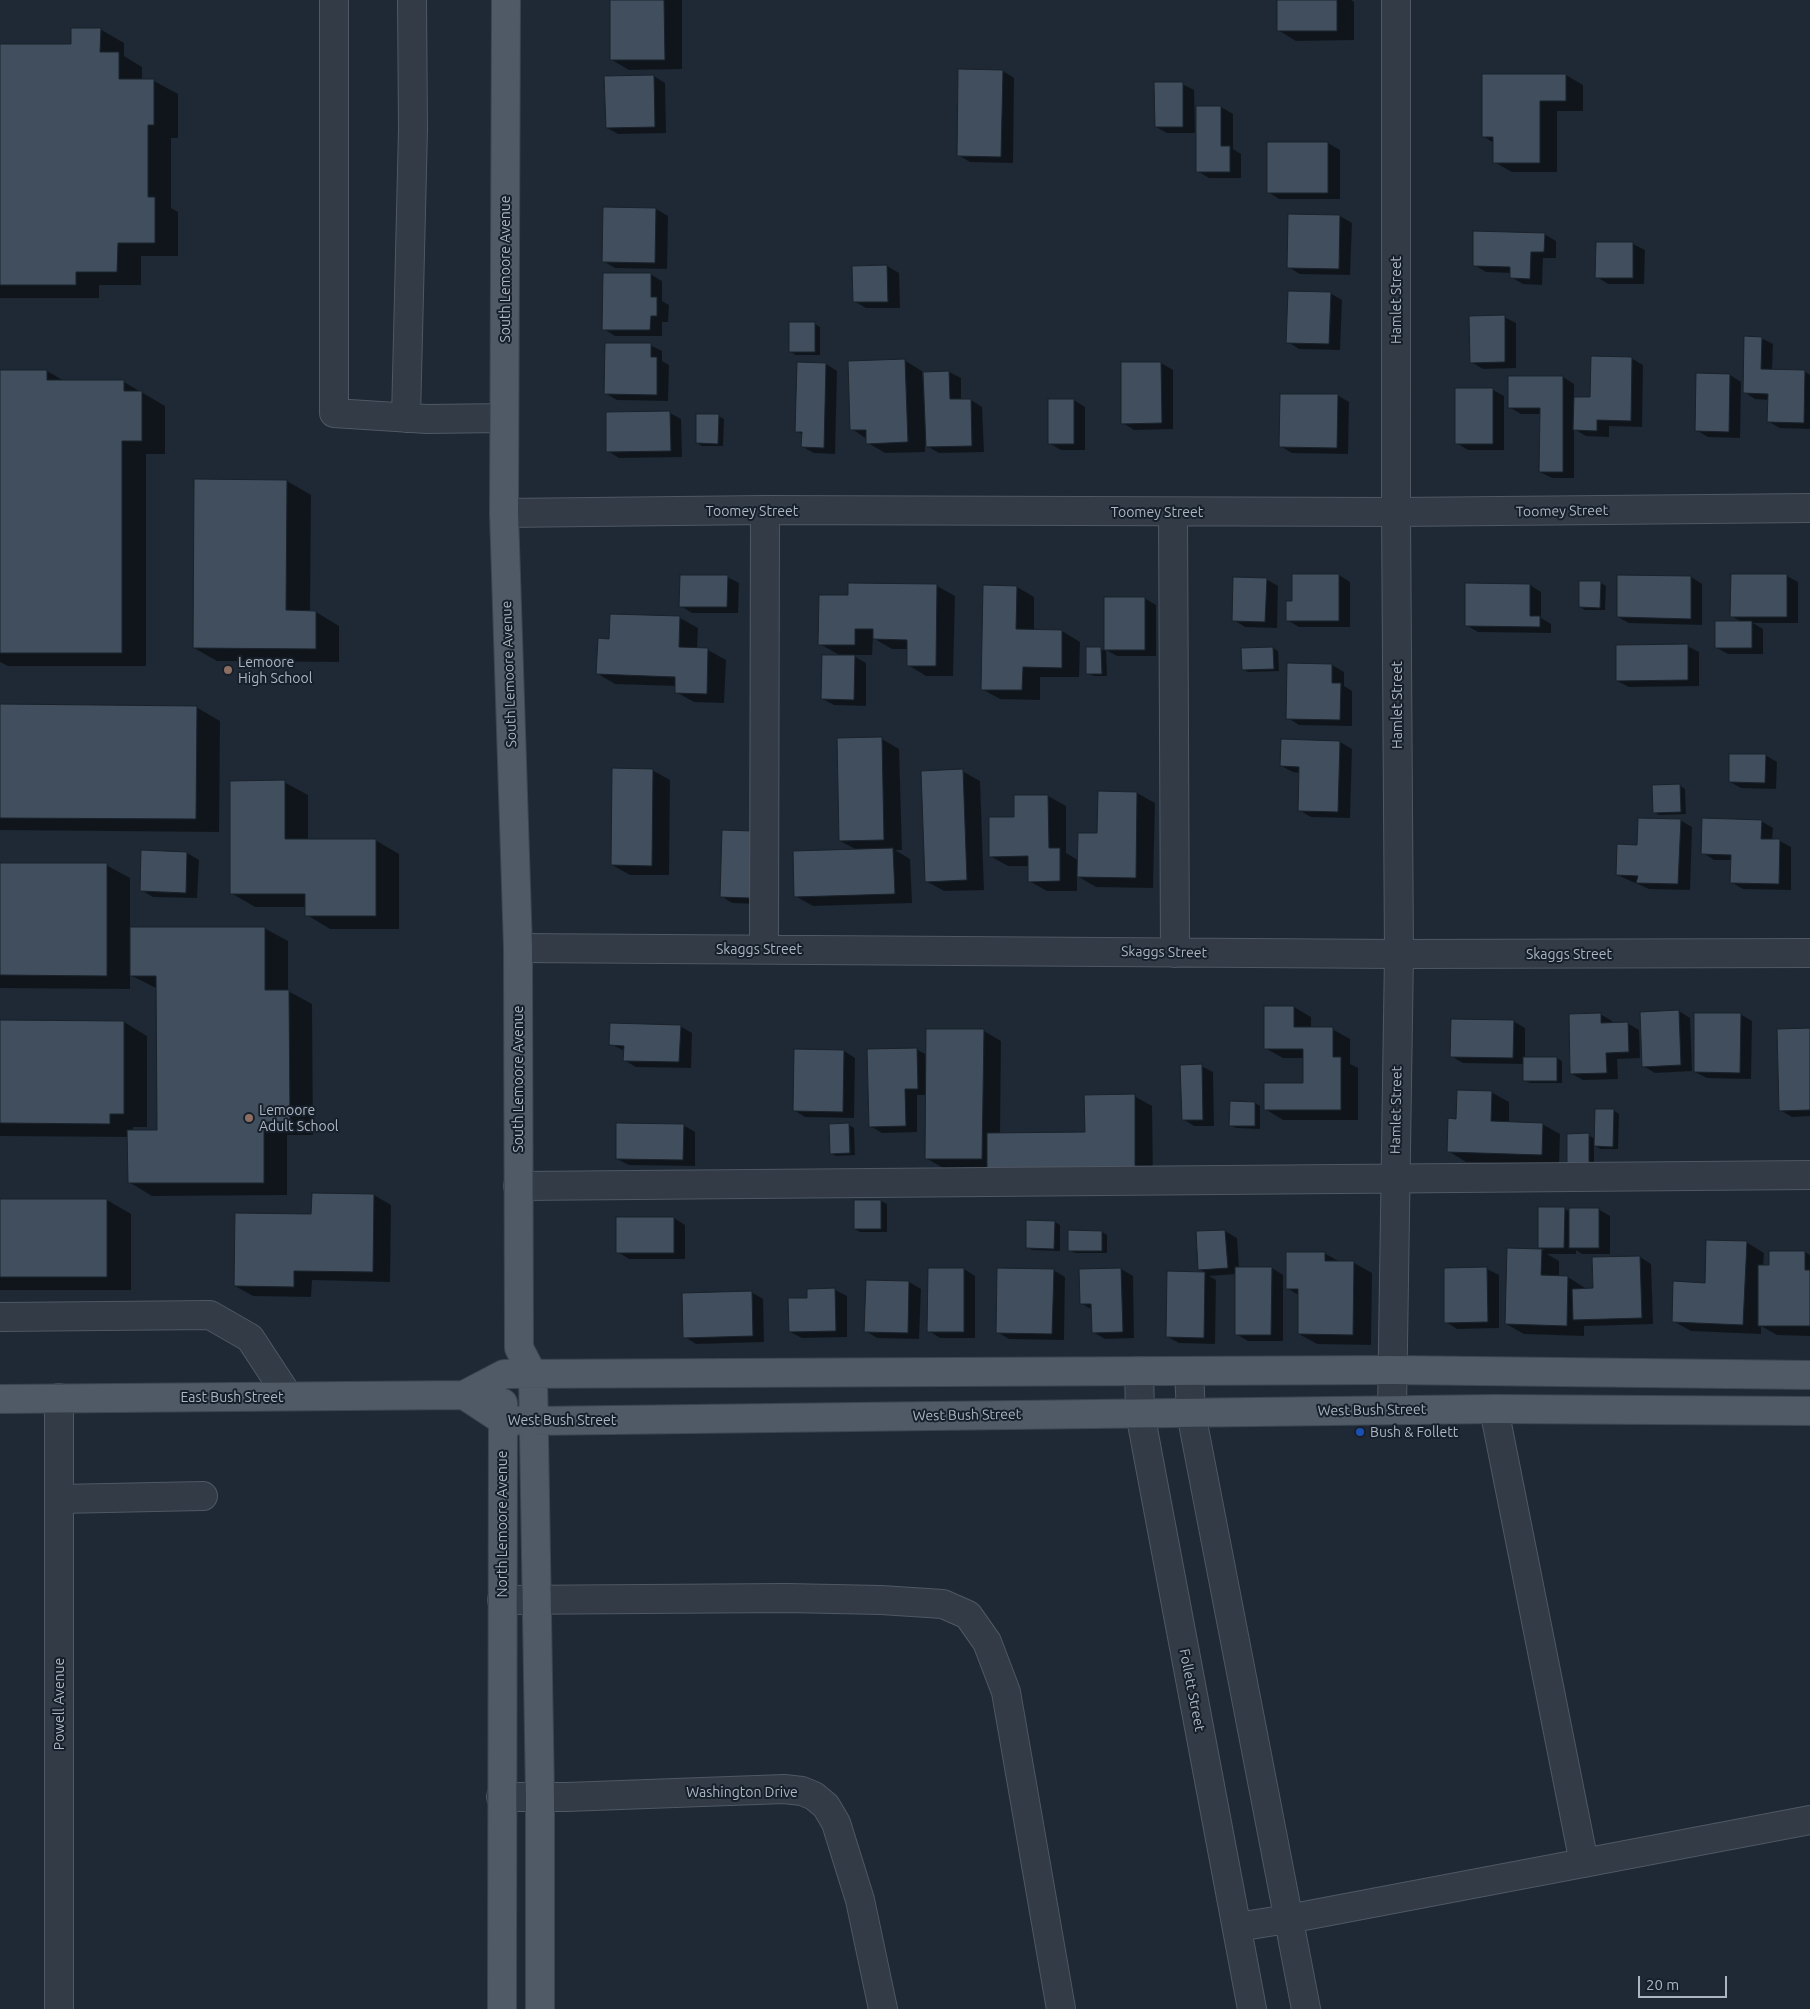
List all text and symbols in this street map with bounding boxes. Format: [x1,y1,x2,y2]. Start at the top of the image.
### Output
street label: South Lemoore Avenue [497,196,513,342]
street label: Hamlet Street [1388,256,1404,344]
street label: Toomey Street [1516,502,1608,520]
street label: Toomey Street [706,503,798,519]
street label: Toomey Street [1111,504,1203,520]
street label: South Lemoore Avenue [498,600,520,748]
place label: Lemoore High School [238,654,312,686]
street label: Hamlet Street [1389,661,1405,749]
marker: Lemoore High School [222,664,234,676]
street label: Skaggs Street [716,941,802,957]
street label: Skaggs Street [1121,943,1207,961]
street label: Skaggs Street [1526,946,1612,962]
street label: South Lemoore Avenue [510,1006,526,1152]
street label: Hamlet Street [1387,1066,1405,1154]
place label: Lemoore Adult School [259,1102,339,1134]
marker: Lemoore Adult School [243,1112,255,1124]
street label: East Bush Street [180,1389,284,1405]
street label: West Bush Street [1318,1401,1426,1419]
street label: West Bush Street [913,1406,1021,1424]
street label: West Bush Street [508,1412,616,1428]
place label: Bush & Follett [1370,1424,1458,1440]
marker: Bush & Follett [1354,1426,1366,1438]
street label: North Lemoore Avenue [494,1451,510,1597]
street label: Follett Street [1176,1647,1208,1733]
street label: Powell Avenue [51,1658,67,1750]
street label: Washington Drive [686,1784,798,1800]
scale bar [1640,1966,1729,1998]
text: 20 m [1646,1976,1679,1993]

